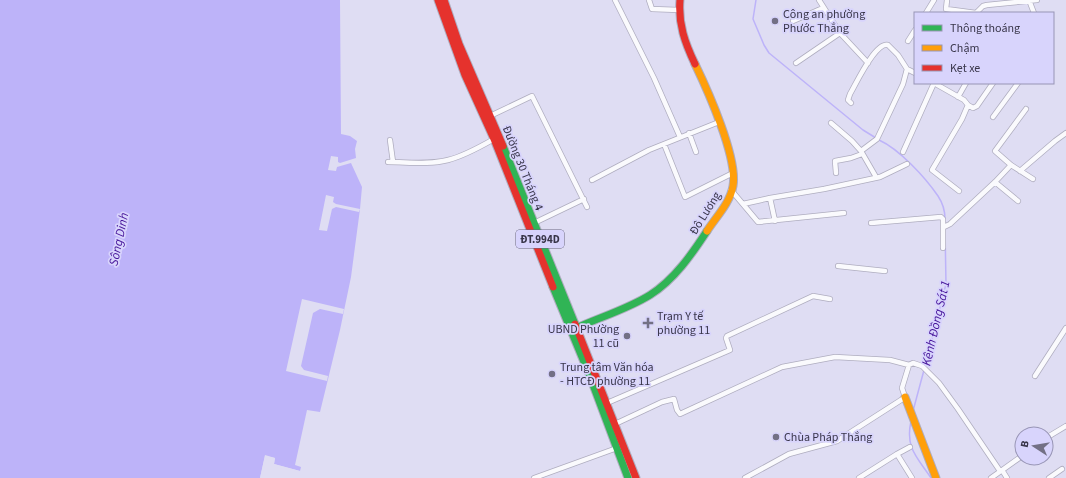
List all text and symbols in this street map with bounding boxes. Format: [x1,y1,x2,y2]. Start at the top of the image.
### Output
place label: Công an phường Phước Thắng [783,6,865,37]
legend [914,12,1054,84]
marker: Công an phường Phước Thắng [770,16,780,26]
text: Thông thoáng [950,20,1020,37]
text: Chậm [950,40,979,57]
text: Kẹt xe [950,60,980,77]
street label: Đường 30 Tháng 4 [498,123,547,213]
street label: Đô Lương [686,188,725,238]
water label: Sông Dinh [105,211,133,267]
road number: ĐT.994D [516,230,564,248]
water label: Kênh Đồng Sát 1 [917,279,955,368]
place label: Trạm Y tế phường 11 [657,308,710,339]
marker: Trạm Y tế phường 11 [642,317,654,329]
place label: UBND Phường 11 cũ [548,321,619,352]
marker: UBND Phường 11 cũ [622,331,632,341]
place label: Trung tâm Văn hóa - HTCĐ phường 11 [560,359,654,390]
marker: Trung tâm Văn hóa - HTCĐ phường 11 [547,369,557,379]
north arrow [1014,426,1054,466]
place label: Chùa Pháp Thắng [784,429,872,446]
marker: Chùa Pháp Thắng [771,432,781,442]
text: B [1017,439,1033,449]

